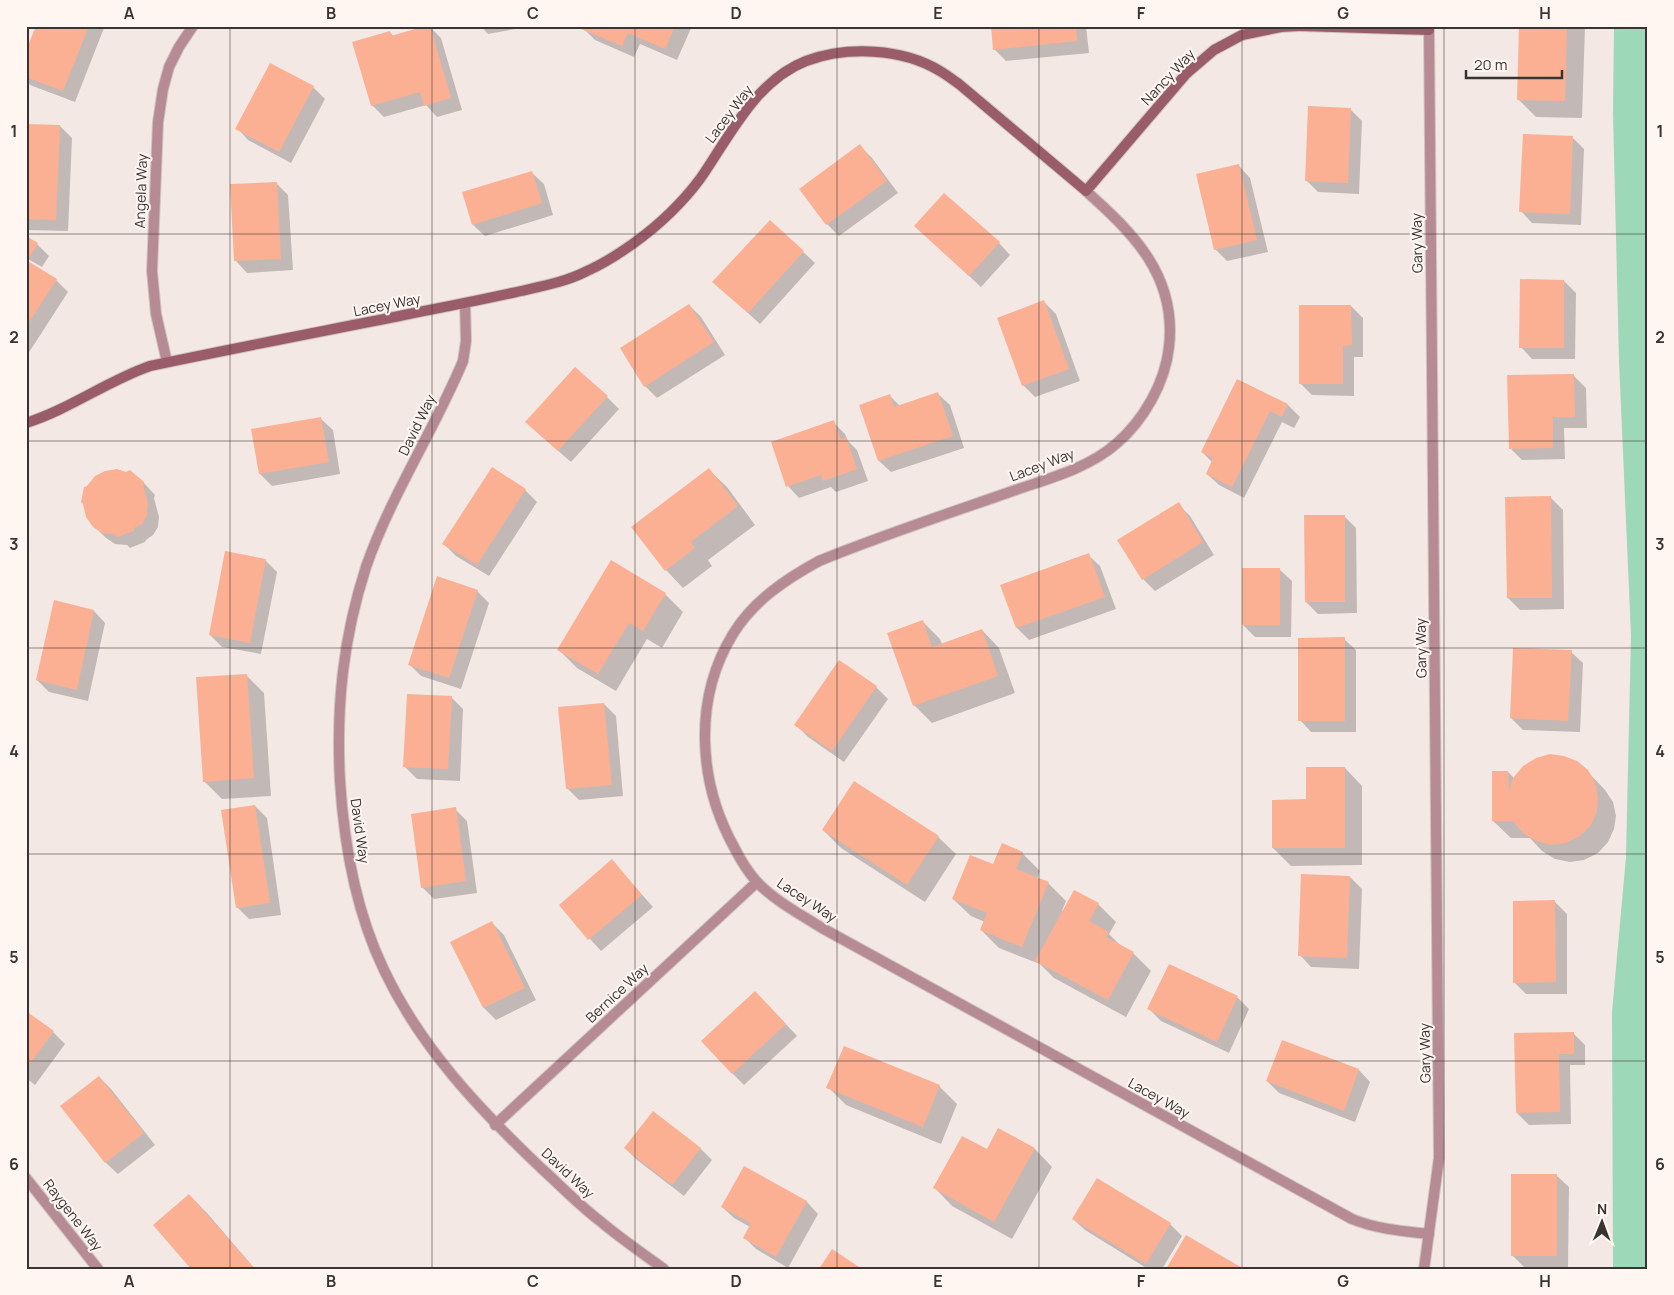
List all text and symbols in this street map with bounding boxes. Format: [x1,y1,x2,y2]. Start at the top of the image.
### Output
text: A [124,2,135,24]
text: B [326,2,336,24]
text: C [527,2,539,24]
text: D [730,2,742,24]
text: E [933,2,943,24]
text: F [1137,2,1146,24]
text: G [1337,2,1349,24]
text: H [1539,2,1551,24]
street label: Nancy Way [1137,44,1199,109]
scale bar [1466,48,1563,80]
text: 20 m [1474,54,1507,75]
street label: Lacey Way [701,80,757,147]
text: 1 [10,120,18,142]
text: 1 [1656,120,1664,142]
street label: Angela Way [130,153,151,229]
street label: Gary Way [1406,212,1427,273]
street label: Lacey Way [352,289,423,320]
text: 2 [9,326,19,348]
text: 2 [1655,326,1665,348]
street label: David Way [394,391,440,458]
street label: Lacey Way [1007,443,1077,486]
text: 3 [9,533,19,555]
text: 3 [1655,533,1665,555]
street label: Gary Way [1410,617,1431,678]
text: 4 [9,740,19,762]
text: 4 [1655,740,1665,762]
street label: David Way [347,797,375,865]
street label: Lacey Way [774,873,841,926]
text: 5 [9,946,19,968]
text: 5 [1655,946,1665,968]
street label: Bernice Way [581,958,653,1027]
street label: Gary Way [1414,1022,1435,1083]
street label: Lacey Way [1125,1073,1194,1123]
street label: David Way [538,1143,599,1202]
text: 6 [9,1153,19,1175]
text: 6 [1655,1153,1665,1175]
street label: Raygene Way [39,1175,108,1255]
north arrow [1576,1198,1626,1248]
text: N [1597,1199,1607,1218]
text: A [124,1270,135,1292]
text: B [326,1270,336,1292]
text: C [527,1270,539,1292]
text: D [730,1270,742,1292]
text: E [933,1270,943,1292]
text: F [1137,1270,1146,1292]
text: G [1337,1270,1349,1292]
text: H [1539,1270,1551,1292]

